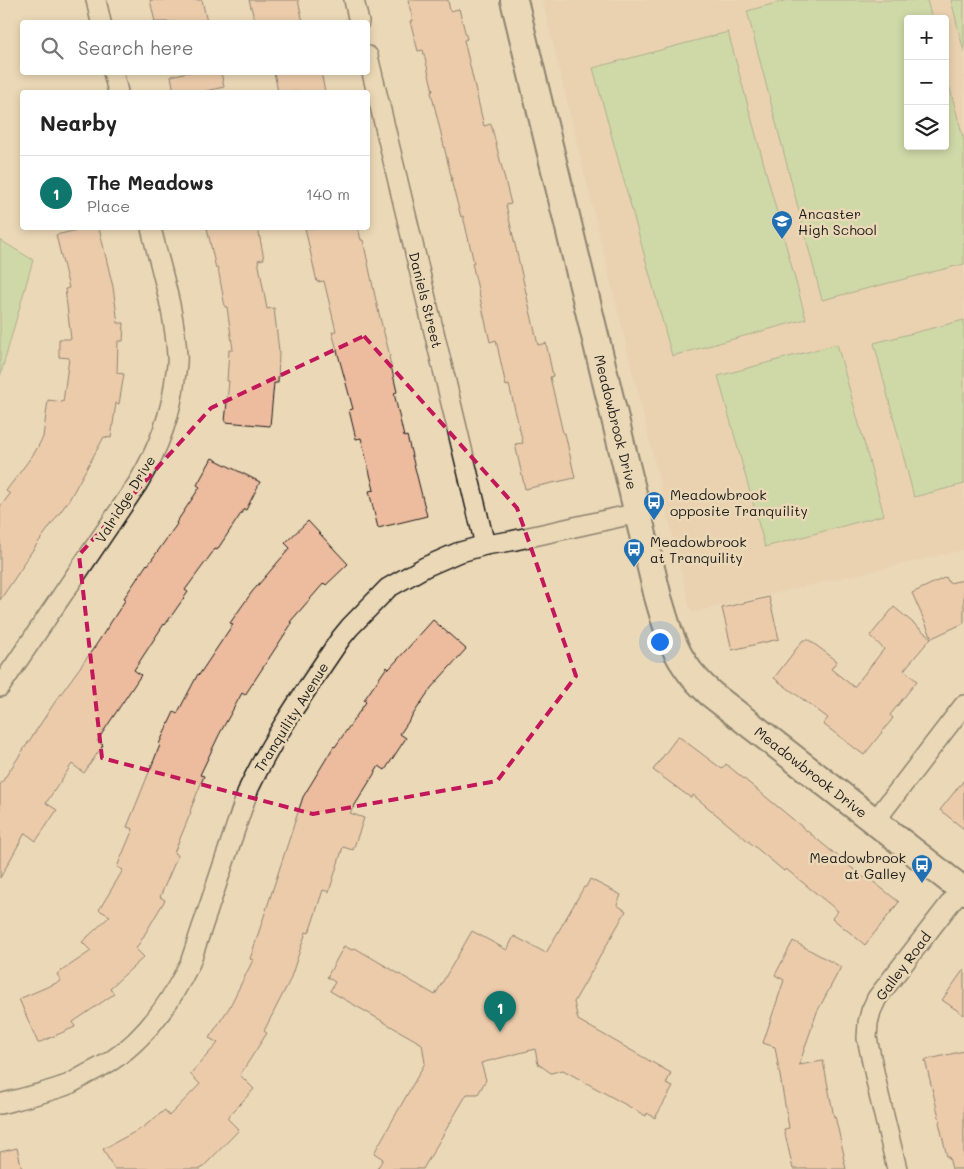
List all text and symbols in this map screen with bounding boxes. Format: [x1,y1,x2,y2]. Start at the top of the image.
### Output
map controls [904,15,949,150]
button: + [904,15,949,60]
search box [20,20,370,75]
icon: search [38,34,66,62]
text: Search here [78,35,194,60]
button: − [904,60,949,105]
button: layers [904,105,949,150]
text: Nearby [40,109,117,136]
text: The Meadows [87,170,214,195]
text: 1 [52,183,60,204]
text: 140 m [306,183,350,204]
text: Place [87,195,130,216]
place label: Ancaster High School [798,204,877,239]
school or university icon: Ancaster High School [770,209,794,240]
street label: Daniels Street [405,250,447,350]
street label: Meadowbrook Drive [590,353,642,491]
street label: Valridge Drive [91,452,159,546]
place label: Meadowbrook opposite Tranquility [670,485,808,520]
bus stop icon: Meadowbrook opposite Tranquility [642,490,666,521]
place label: Meadowbrook at Tranquility [650,532,747,567]
bus stop icon: Meadowbrook at Tranquility [622,537,646,568]
your location [647,629,673,655]
street label: Tranquility Avenue [249,658,333,776]
street label: Meadowbrook Drive [751,722,871,822]
place label: Meadowbrook at Galley [809,848,906,883]
bus stop icon: Meadowbrook at Galley [910,853,934,884]
street label: Galley Road [871,928,935,1004]
pin: 1 [484,991,516,1032]

